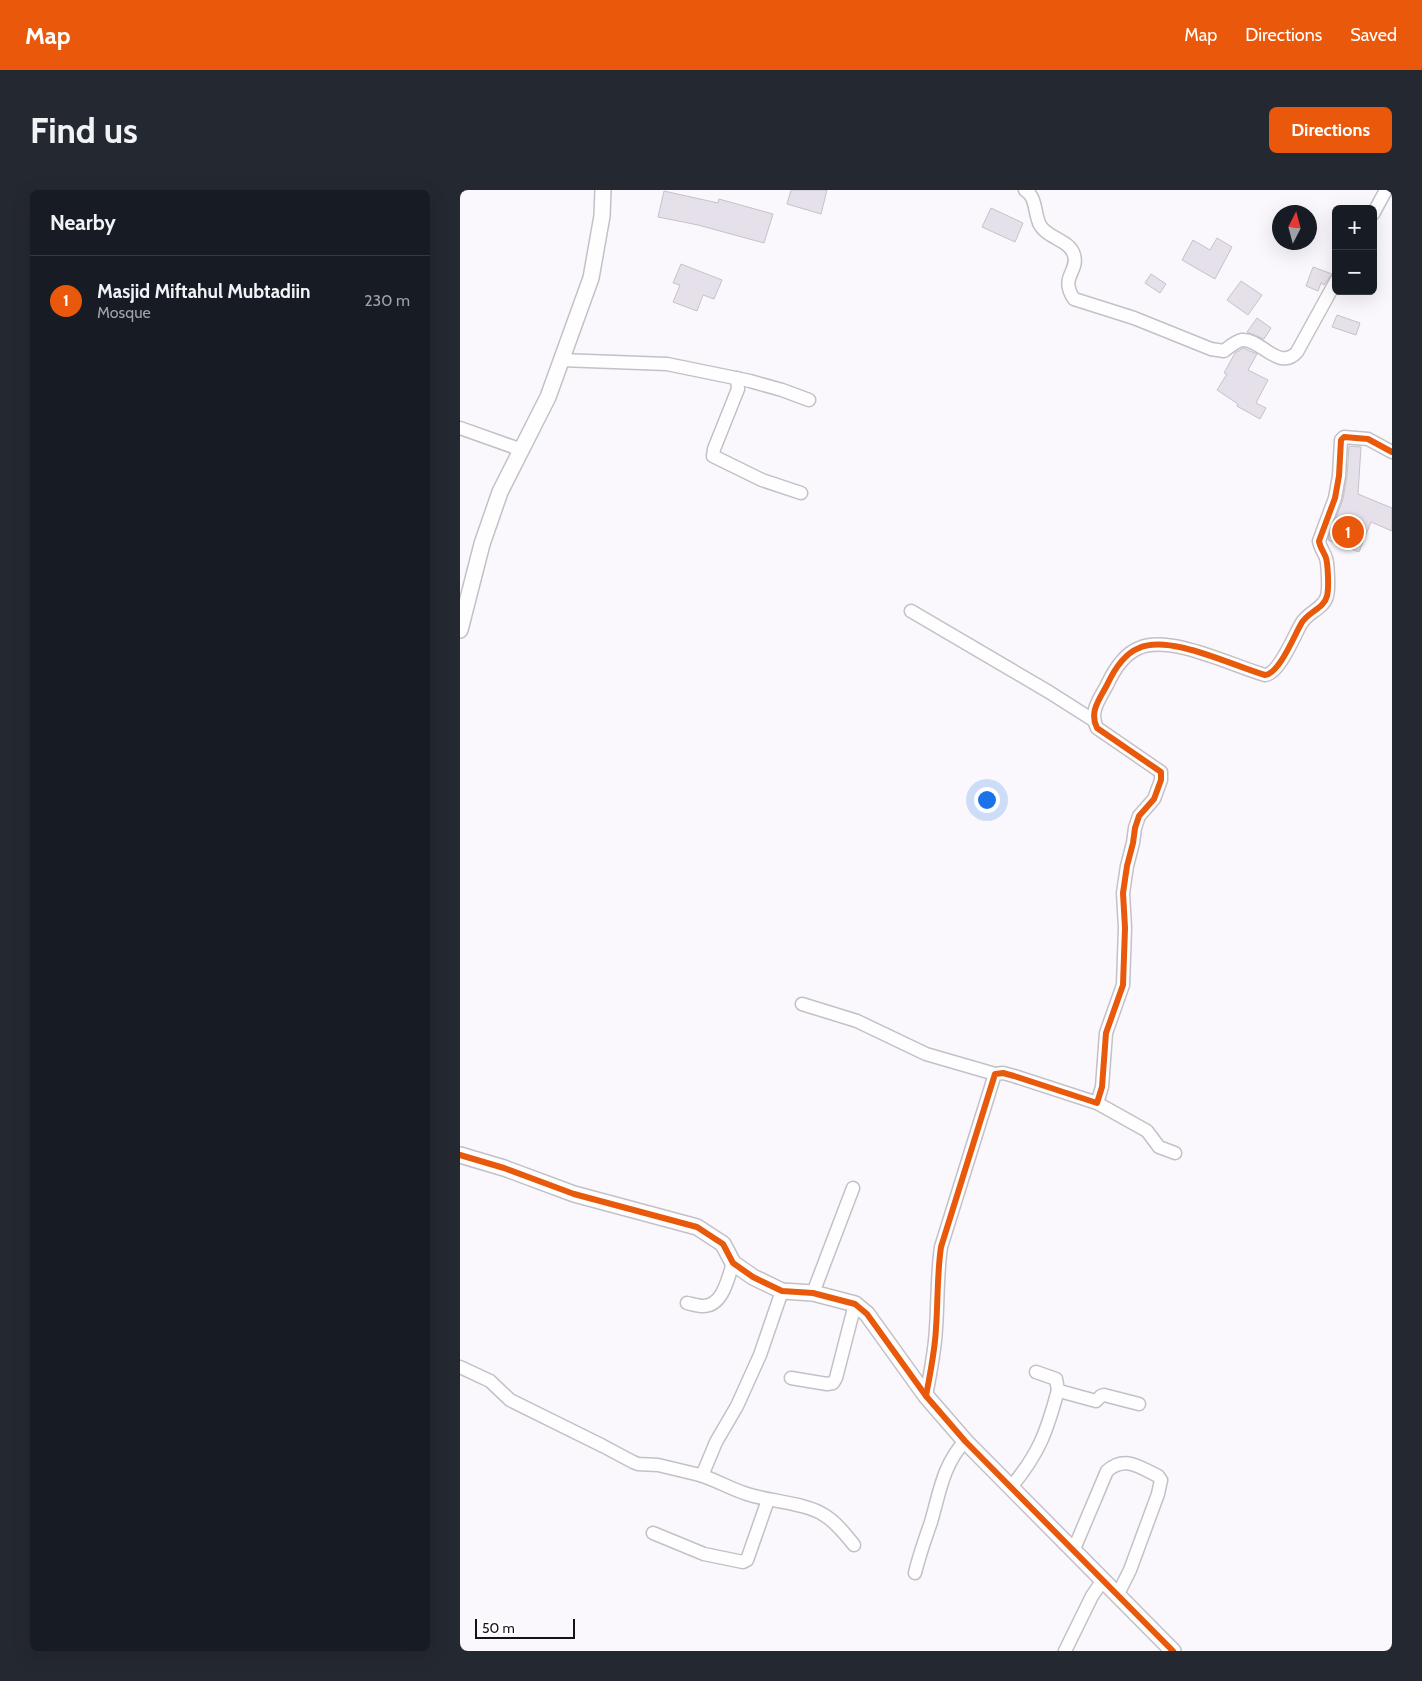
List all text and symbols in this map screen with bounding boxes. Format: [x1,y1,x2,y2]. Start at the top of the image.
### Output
text: Map [25,21,71,50]
text: Map [1184,24,1217,46]
text: Directions [1245,24,1322,46]
text: Saved [1350,24,1397,46]
button: Directions [1269,107,1392,153]
text: Find us [30,109,138,152]
north arrow [1272,205,1317,250]
map controls [1332,205,1377,295]
button: + [1332,205,1377,250]
text: Nearby [50,210,116,235]
button: − [1332,250,1377,295]
text: Masjid Miftahul Mubtadiin [97,280,311,303]
text: 1 [63,291,69,310]
text: 230 m [364,291,410,310]
text: Mosque [97,303,151,322]
pin: 1 [1332,513,1364,551]
your location [974,787,1000,813]
scale bar [475,1616,575,1639]
text: 50 m [482,1619,515,1637]

